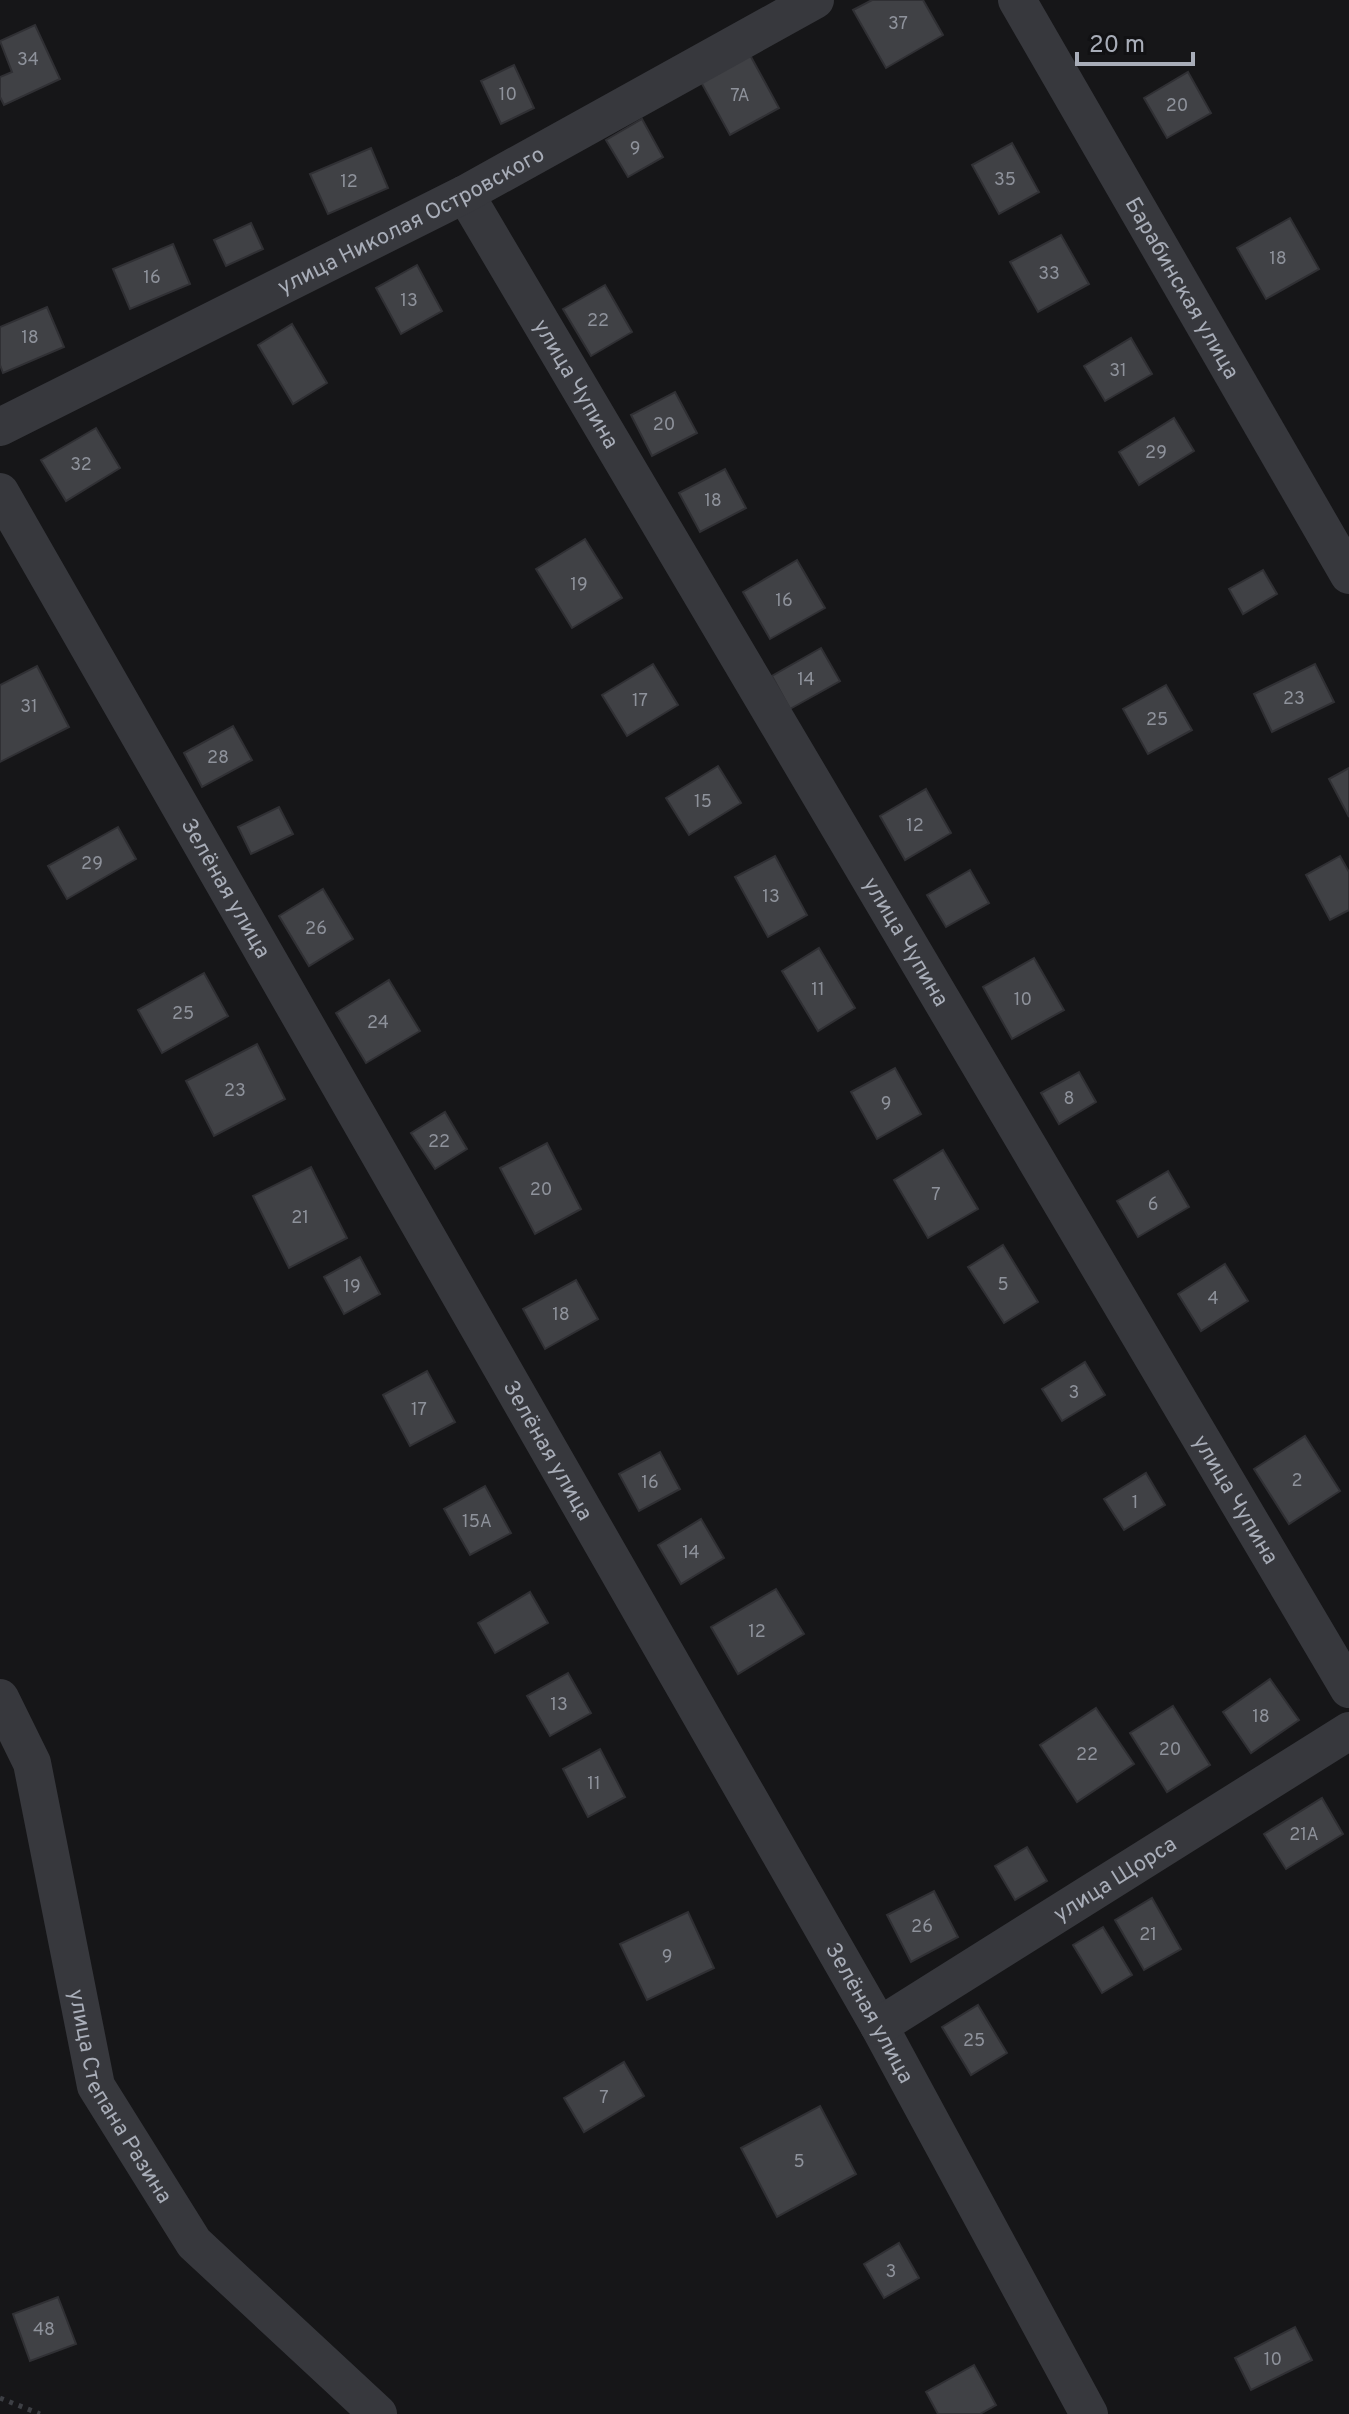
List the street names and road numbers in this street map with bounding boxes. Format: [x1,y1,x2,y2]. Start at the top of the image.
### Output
street label: улица Николая Островского [274,142,550,302]
street label: Барабинская улица [1118,193,1244,384]
street label: улица Чупина [526,315,624,454]
street label: Зелёная улица [174,814,275,964]
street label: улица Чупина [856,873,953,1012]
street label: Зелёная улица [496,1376,598,1526]
street label: улица Чупина [1186,1431,1283,1570]
street label: улица Щорса [1049,1832,1182,1929]
street label: Зелёная улица [818,1938,918,2089]
street label: улица Степана Разина [61,1987,177,2209]

